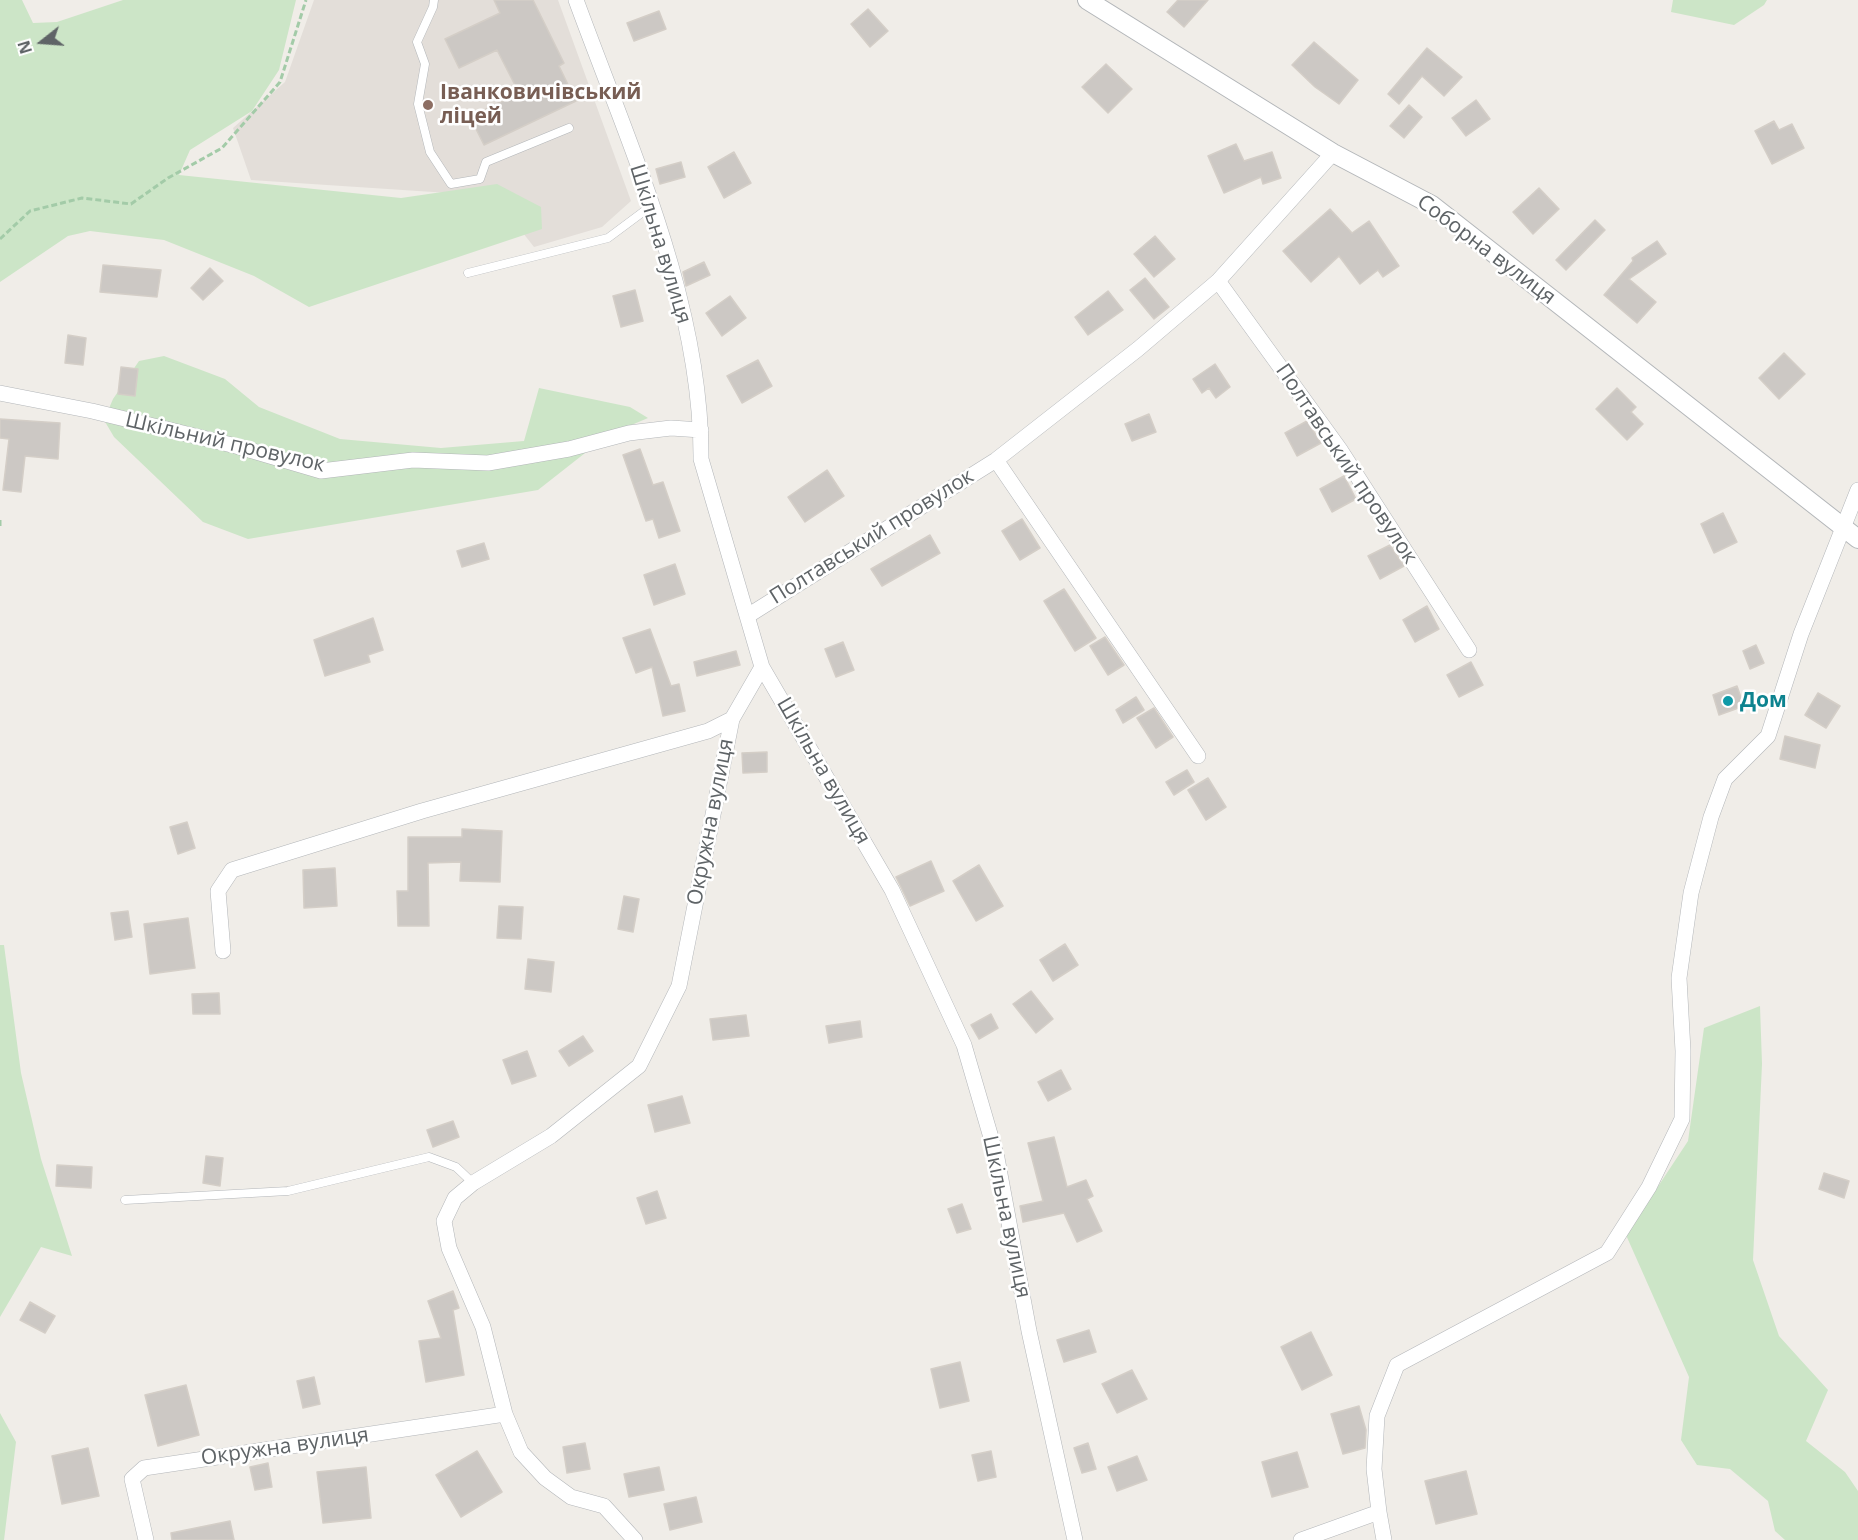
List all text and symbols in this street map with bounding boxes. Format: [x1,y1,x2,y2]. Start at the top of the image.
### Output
north arrow [12,12,72,72]
text: N [12,38,37,57]
place label: Іванковичівський ліцей [440,80,641,130]
marker: Іванковичівський ліцей [421,98,435,112]
street label: Шкільна вулиця [624,161,696,327]
street label: Соборна вулиця [1412,190,1560,310]
street label: Полтавський провулок [1270,359,1422,569]
street label: Шкільний провулок [123,408,327,478]
street label: Полтавський провулок [765,464,979,610]
place label: Дом [1740,688,1787,714]
street label: Шкільна вулиця [771,693,875,849]
marker: Дом [1721,694,1735,708]
street label: Окружна вулиця [682,737,740,907]
street label: Шкільна вулиця [976,1134,1036,1300]
street label: Окружна вулиця [200,1423,370,1471]

